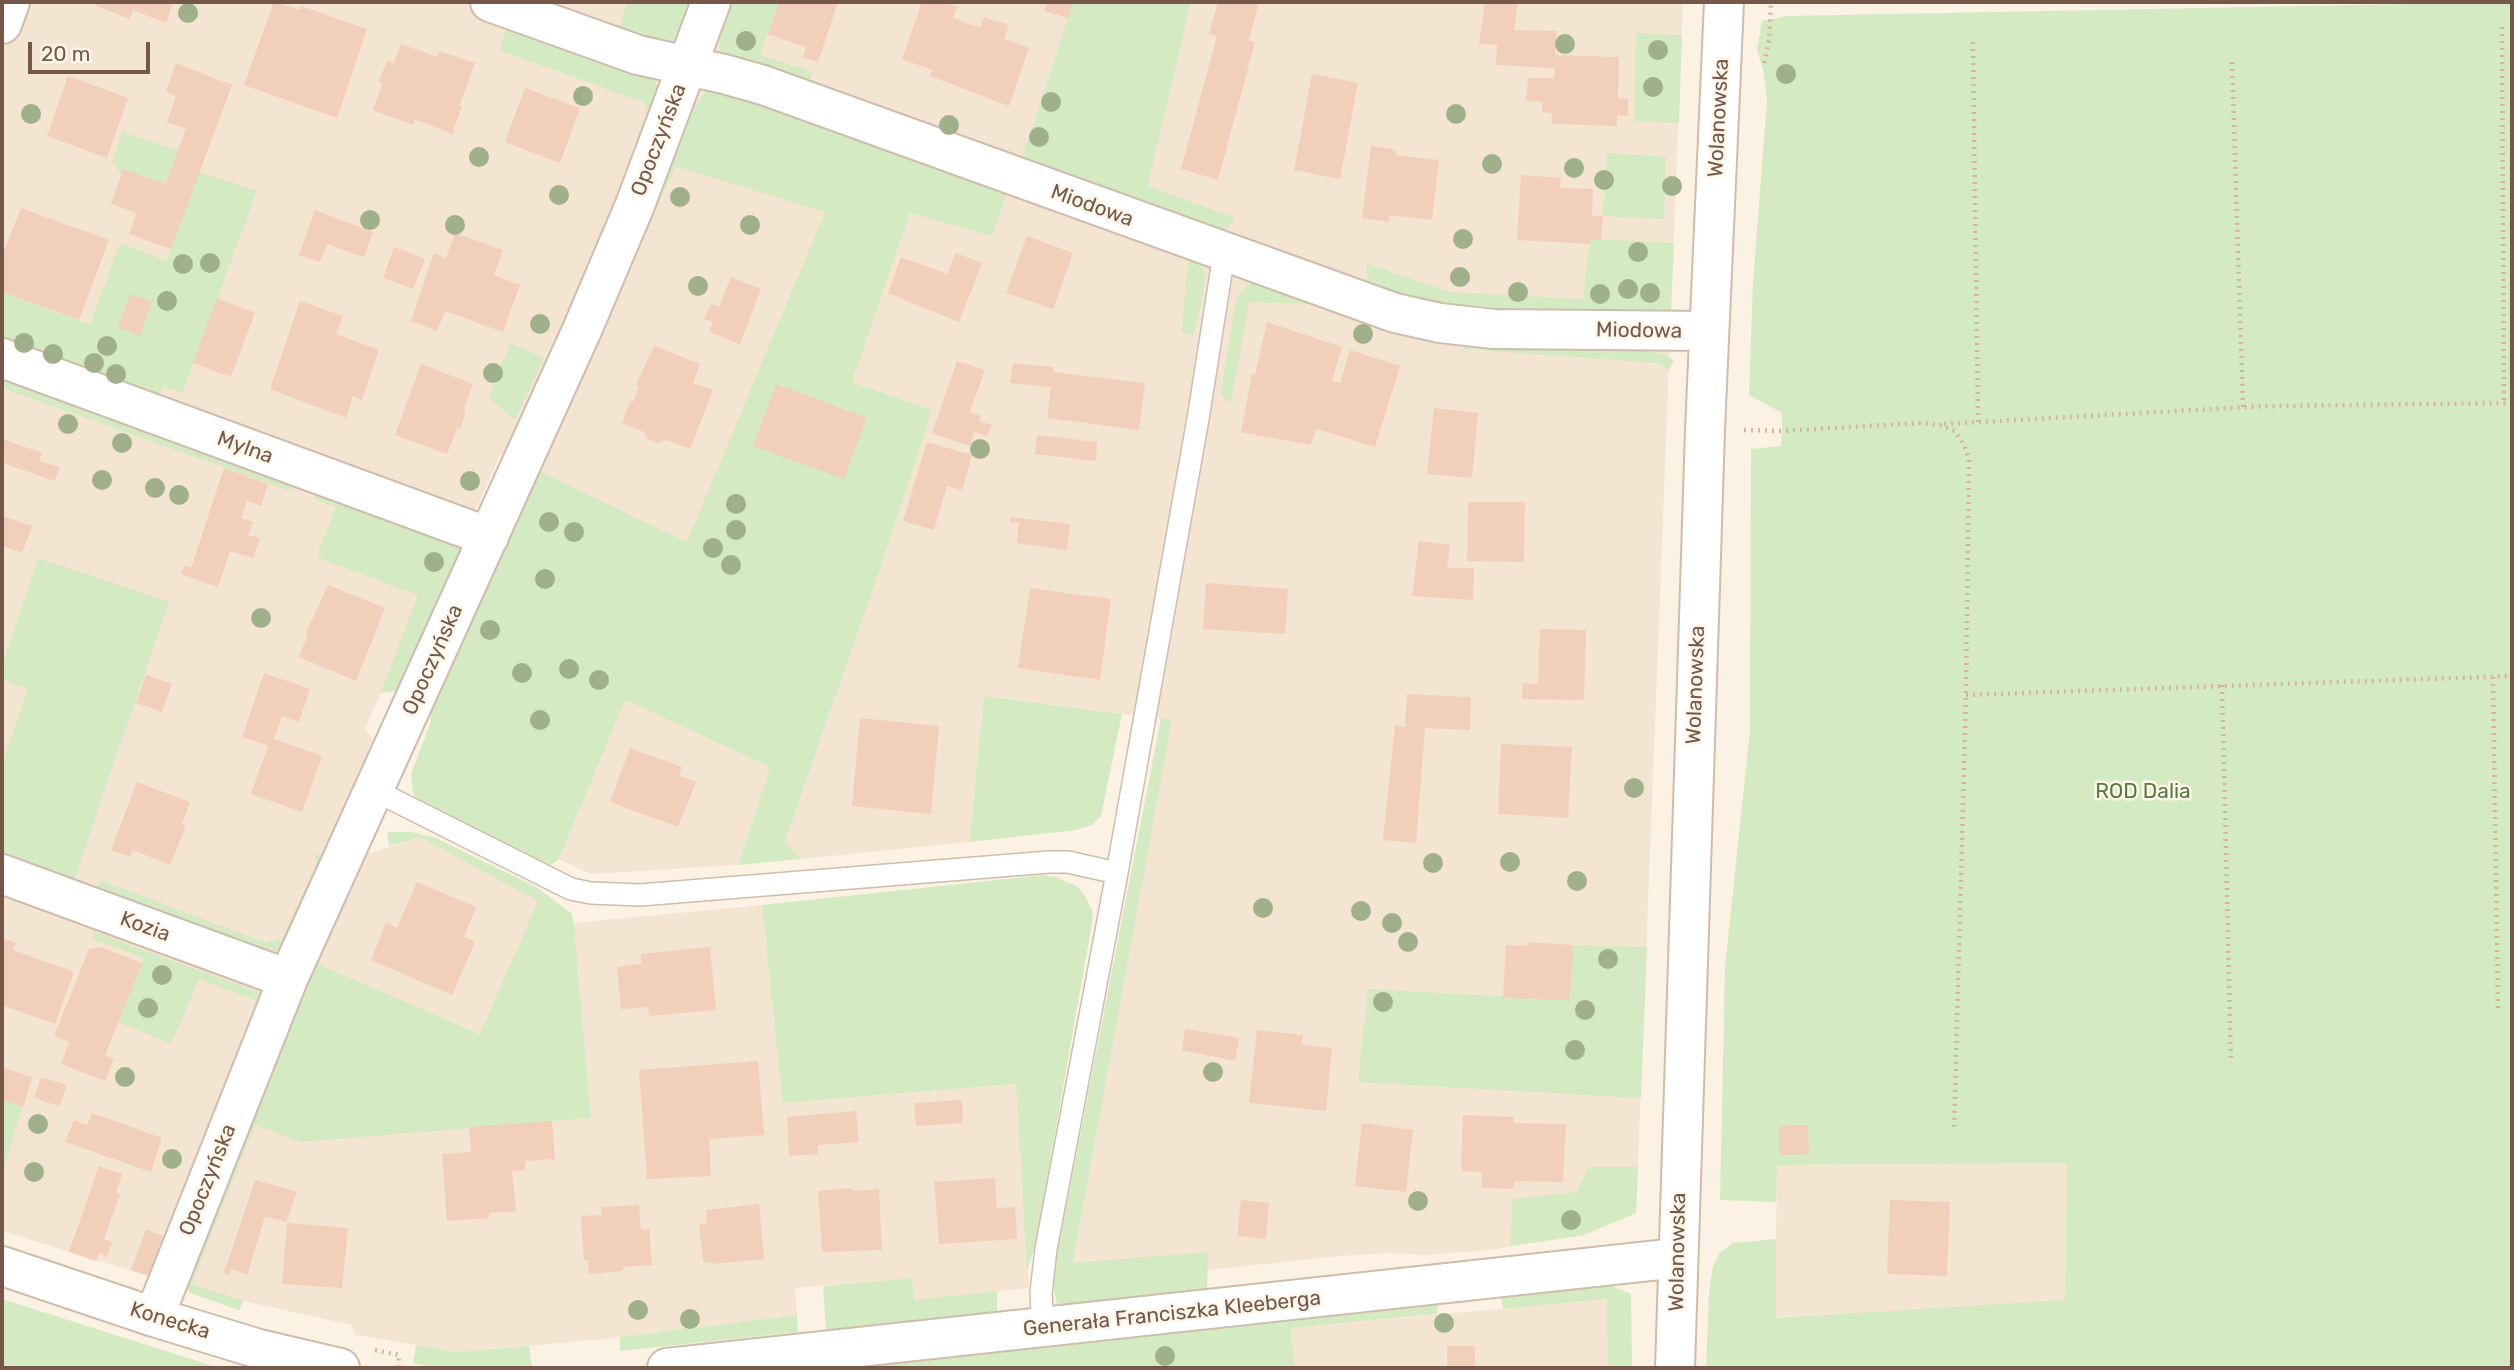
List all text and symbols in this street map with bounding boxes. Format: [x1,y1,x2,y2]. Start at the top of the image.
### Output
scale bar [32,28,154,72]
text: 20 m [41,41,90,66]
street label: Wolanowska [1703,58,1735,178]
street label: Opoczyńska [626,80,692,200]
street label: Miodowa [1047,179,1137,233]
street label: Miodowa [1596,318,1682,344]
street label: Mylna [214,426,276,470]
street label: Opoczyńska [397,601,469,719]
street label: Wolanowska [1681,625,1711,745]
park label: ROD Dalia [2095,779,2191,805]
street label: Kozia [117,906,173,948]
street label: Opoczyńska [174,1120,242,1240]
street label: Wolanowska [1664,1192,1692,1312]
street label: Generała Franciszka Kleeberga [1022,1286,1322,1342]
street label: Konecka [127,1297,213,1345]

